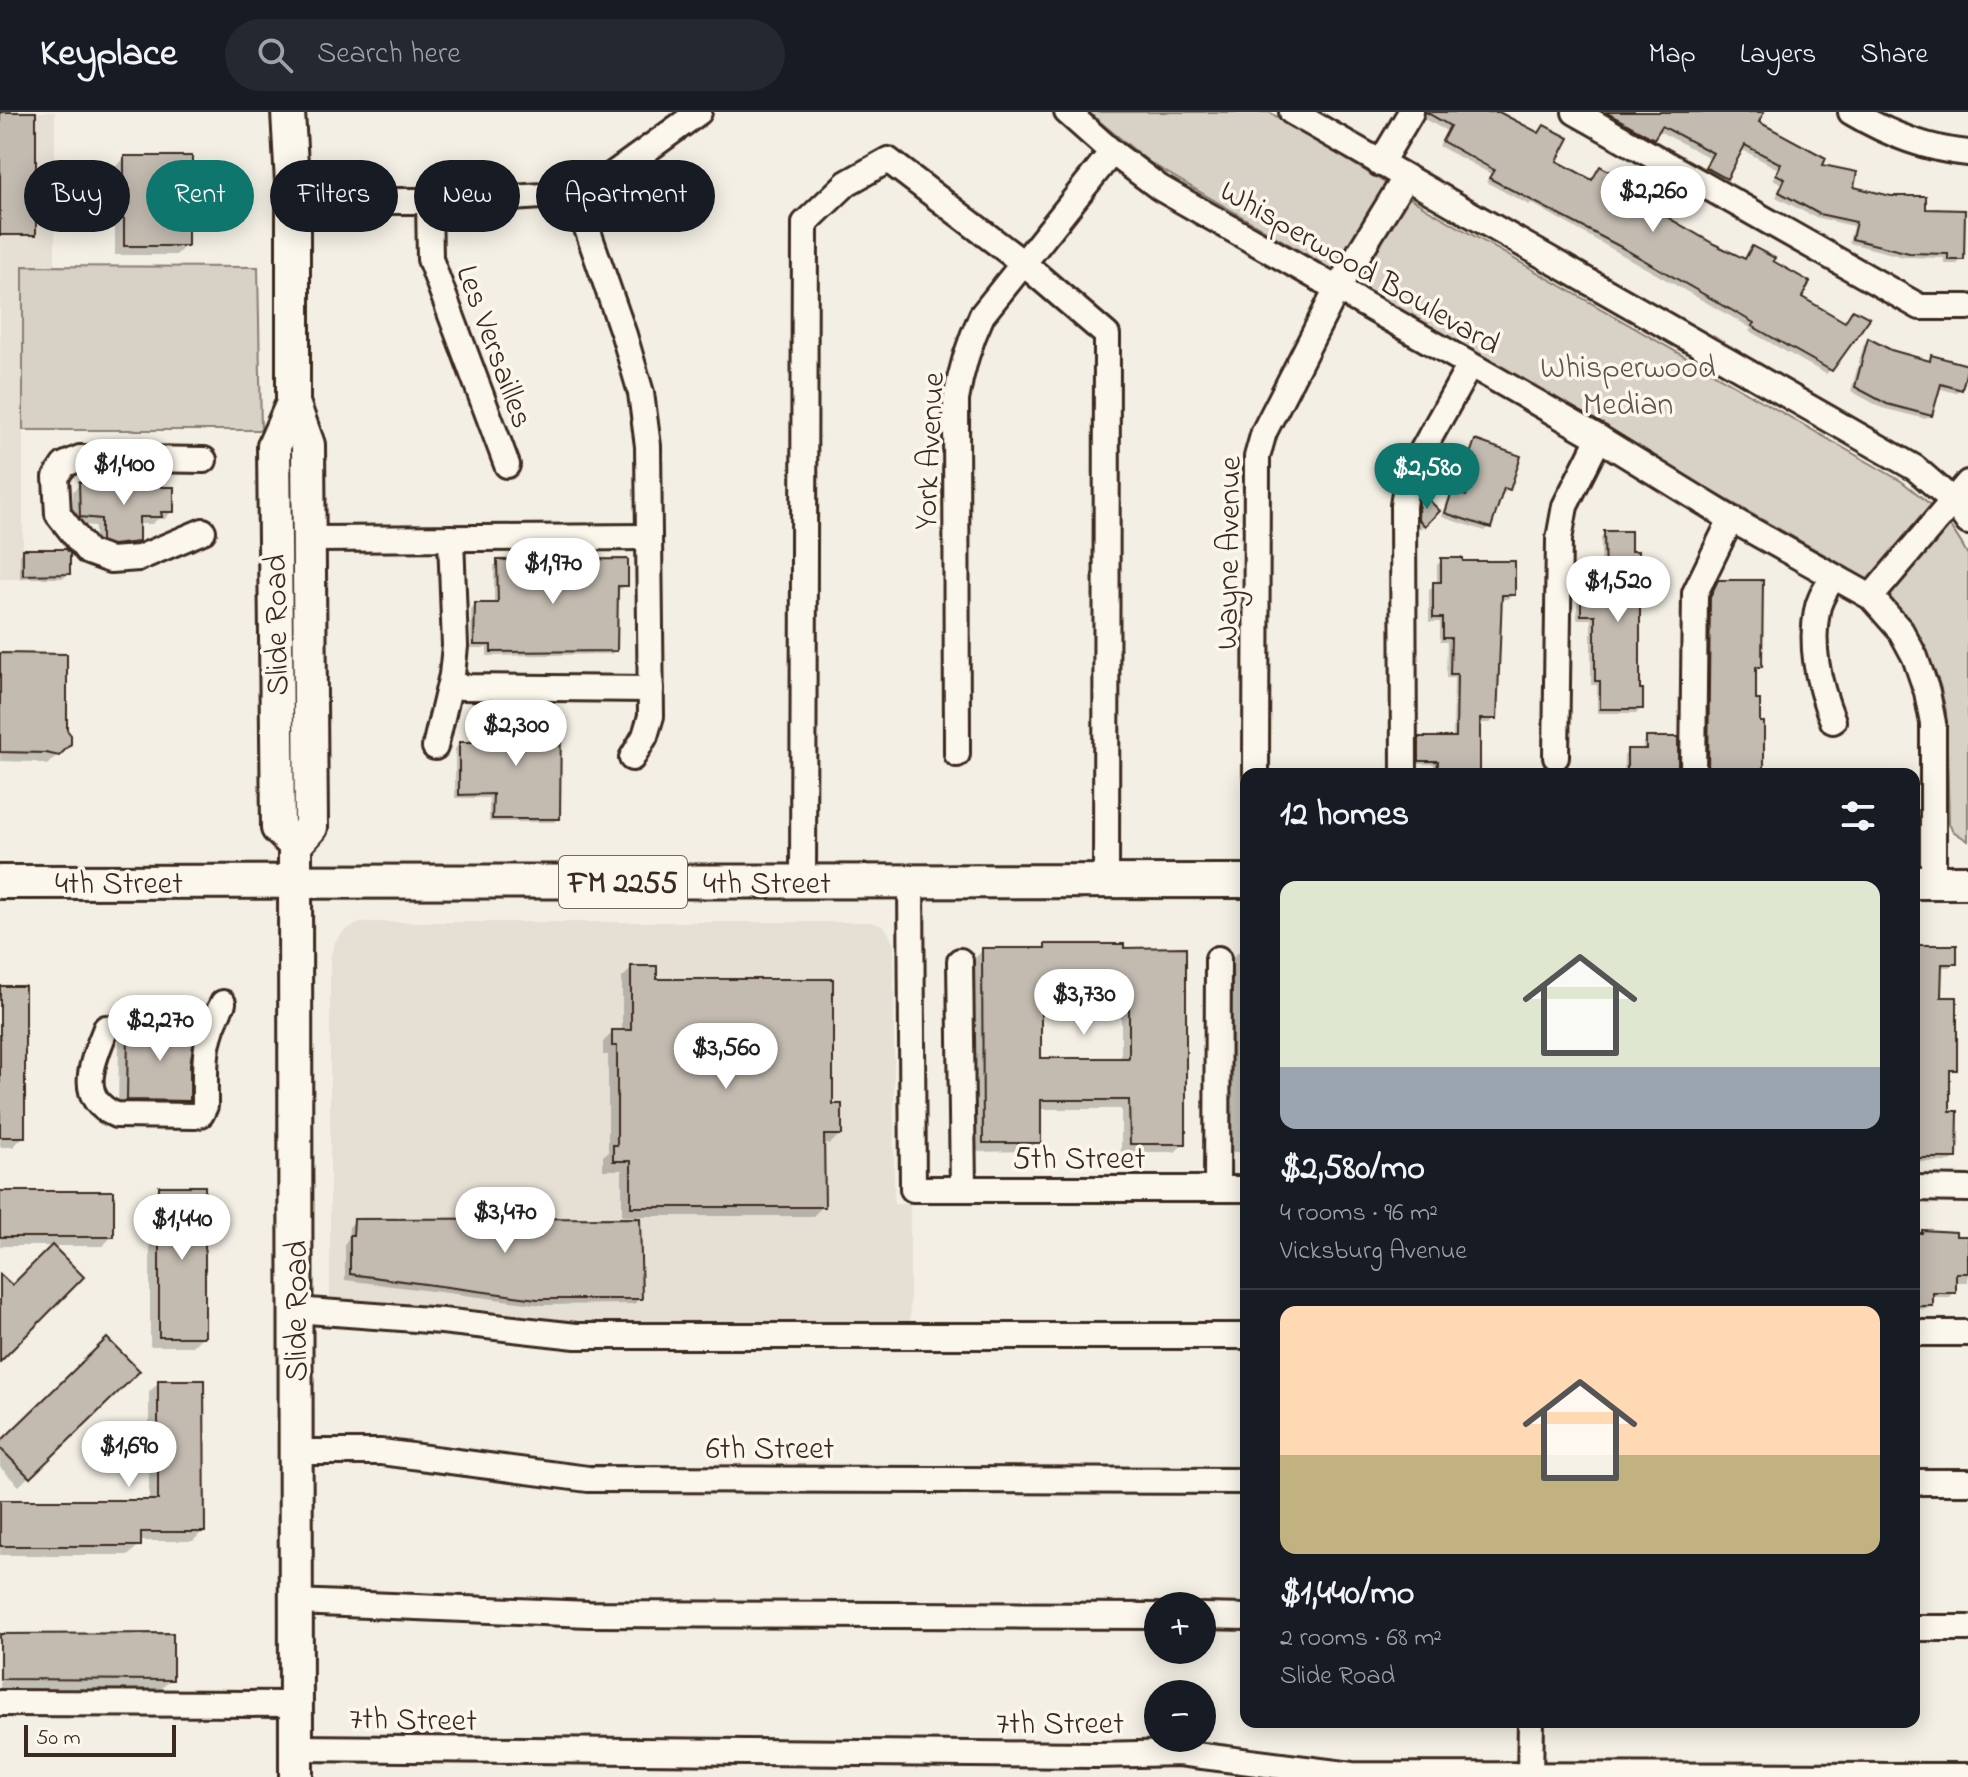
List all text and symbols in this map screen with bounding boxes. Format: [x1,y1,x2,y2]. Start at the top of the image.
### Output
search box [225,19,785,91]
text: Keyplace [40,27,177,83]
icon: search [253,33,297,77]
text: Search here [317,33,461,77]
text: Map [1648,35,1696,76]
text: Layers [1740,35,1816,76]
text: Share [1860,35,1928,76]
chip: Buy [24,160,130,232]
chip: Rent [146,160,254,232]
chip: Filters [270,160,398,232]
chip: New [414,160,520,232]
chip: Apartment [536,160,715,232]
pin: $2,260 [1588,166,1718,234]
street label: Whisperwood Boulevard [1210,169,1508,369]
text: $2,260 [1619,173,1687,211]
street label: Les Versailles [441,259,544,435]
park label: Whisperwood Median [1540,346,1716,430]
street label: York Avenue [904,370,959,531]
pin: $1,400 [59,439,189,507]
pin: $2,580 [1362,443,1492,511]
text: $1,400 [93,446,155,484]
text: $2,580 [1393,450,1461,488]
street label: Wayne Avenue [1205,455,1256,650]
pin: $1,970 [488,538,618,606]
text: $1,970 [524,545,582,583]
street label: Slide Road [254,554,303,696]
pin: $1,520 [1553,556,1683,624]
text: $1,520 [1584,563,1652,601]
pin: $2,300 [451,700,581,768]
text: $2,300 [483,707,549,745]
text: 12 homes [1280,791,1409,841]
icon: filters [1836,794,1880,838]
road number: FM 2255 [559,856,687,908]
street label: 4th Street [55,862,183,909]
street label: 4th Street [703,862,831,909]
icon: home [1508,933,1652,1077]
pin: $3,730 [1019,969,1149,1037]
text: $3,730 [1052,976,1116,1014]
pin: $2,270 [95,995,225,1063]
text: $2,270 [126,1002,194,1040]
pin: $3,560 [661,1023,791,1091]
text: $3,560 [692,1030,760,1068]
street label: 5th Street [1013,1137,1146,1184]
text: $2,580/mo [1280,1145,1425,1195]
pin: $3,470 [440,1187,570,1255]
pin: $1,440 [117,1194,247,1262]
text: $3,470 [473,1194,537,1232]
text: 4 rooms · 96 m² [1280,1195,1438,1233]
text: $1,440 [151,1201,213,1239]
text: Vicksburg Avenue [1280,1233,1467,1271]
street label: Slide Road [275,1240,322,1382]
icon: home [1508,1358,1652,1502]
pin: $1,690 [64,1421,194,1489]
street label: 6th Street [706,1427,835,1474]
text: $1,690 [100,1428,158,1466]
text: $1,440/mo [1280,1570,1415,1620]
map controls [1144,1592,1216,1752]
button: + [1144,1592,1216,1664]
text: 2 rooms · 68 m² [1280,1620,1442,1658]
text: Slide Road [1280,1658,1395,1696]
button: − [1144,1680,1216,1752]
street label: 7th Street [349,1697,477,1746]
street label: 7th Street [996,1702,1124,1749]
scale bar [24,1721,176,1757]
text: 50 m [36,1723,81,1755]

